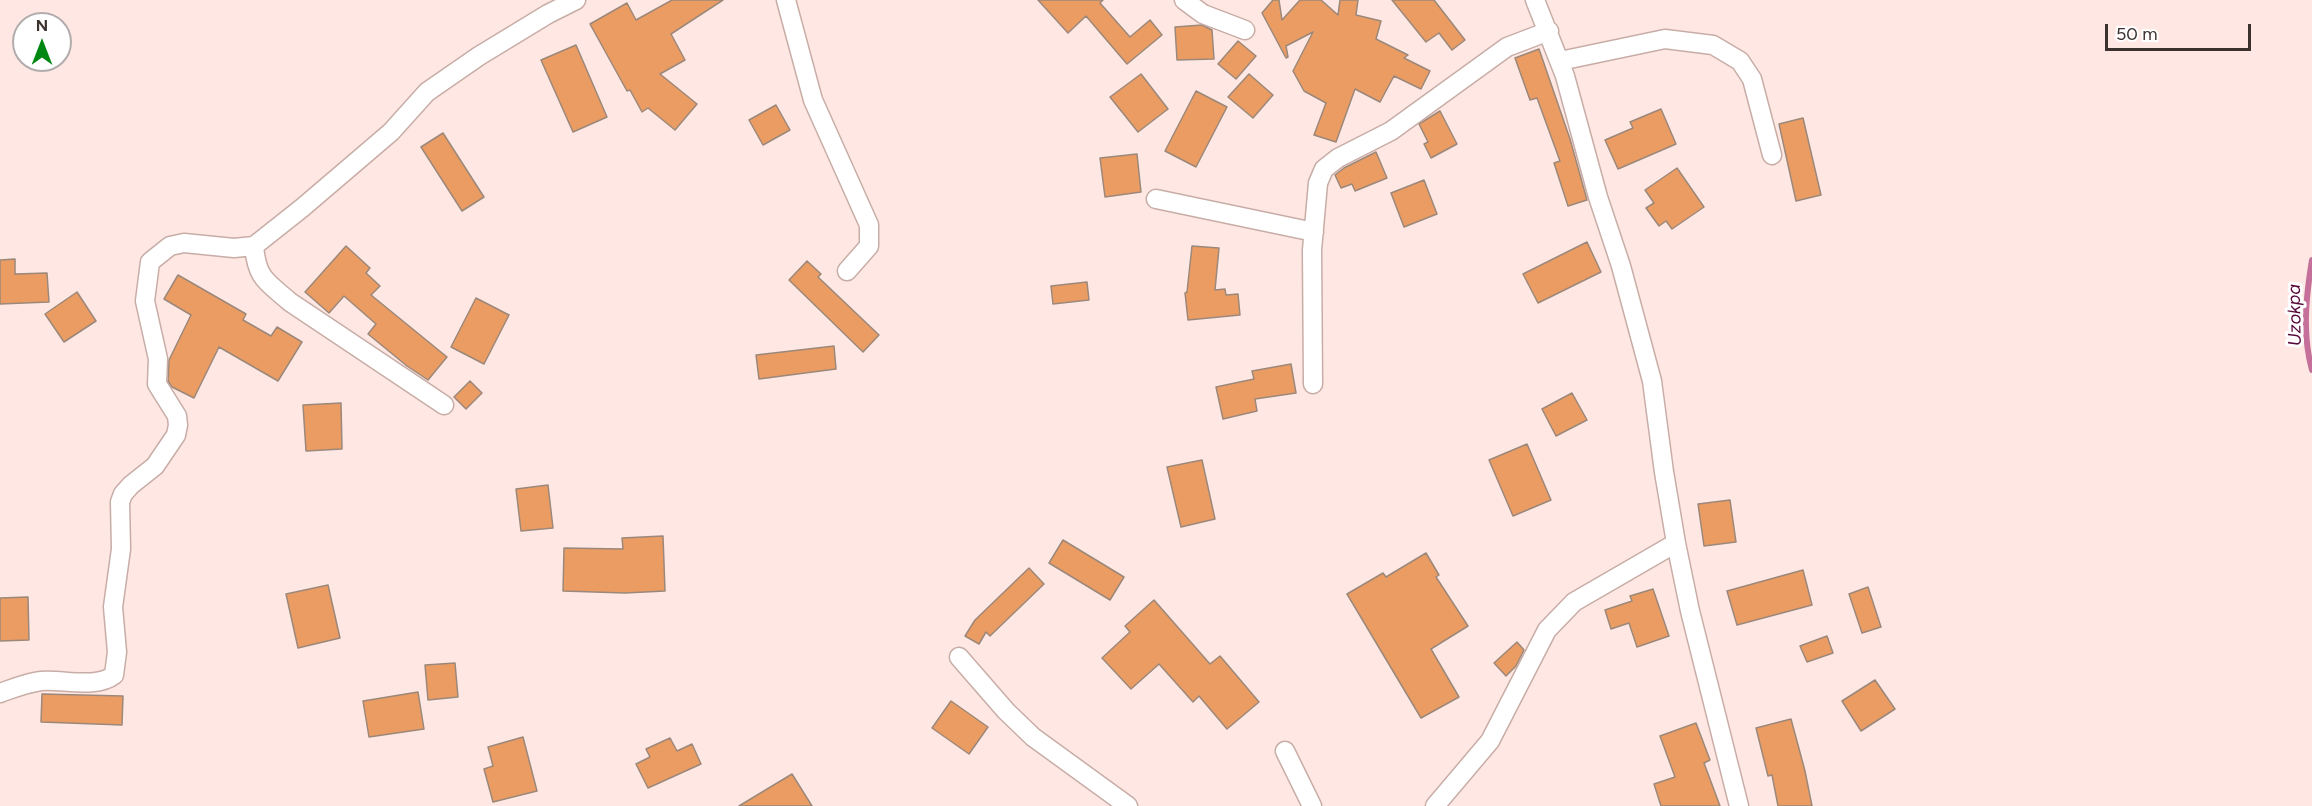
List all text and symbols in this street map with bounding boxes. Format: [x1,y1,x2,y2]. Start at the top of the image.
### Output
north arrow [12,12,72,72]
scale bar [2108,12,2254,50]
text: N [36,16,48,35]
text: 50 m [2116,23,2158,45]
water label: Uzokpa [2284,284,2306,346]

